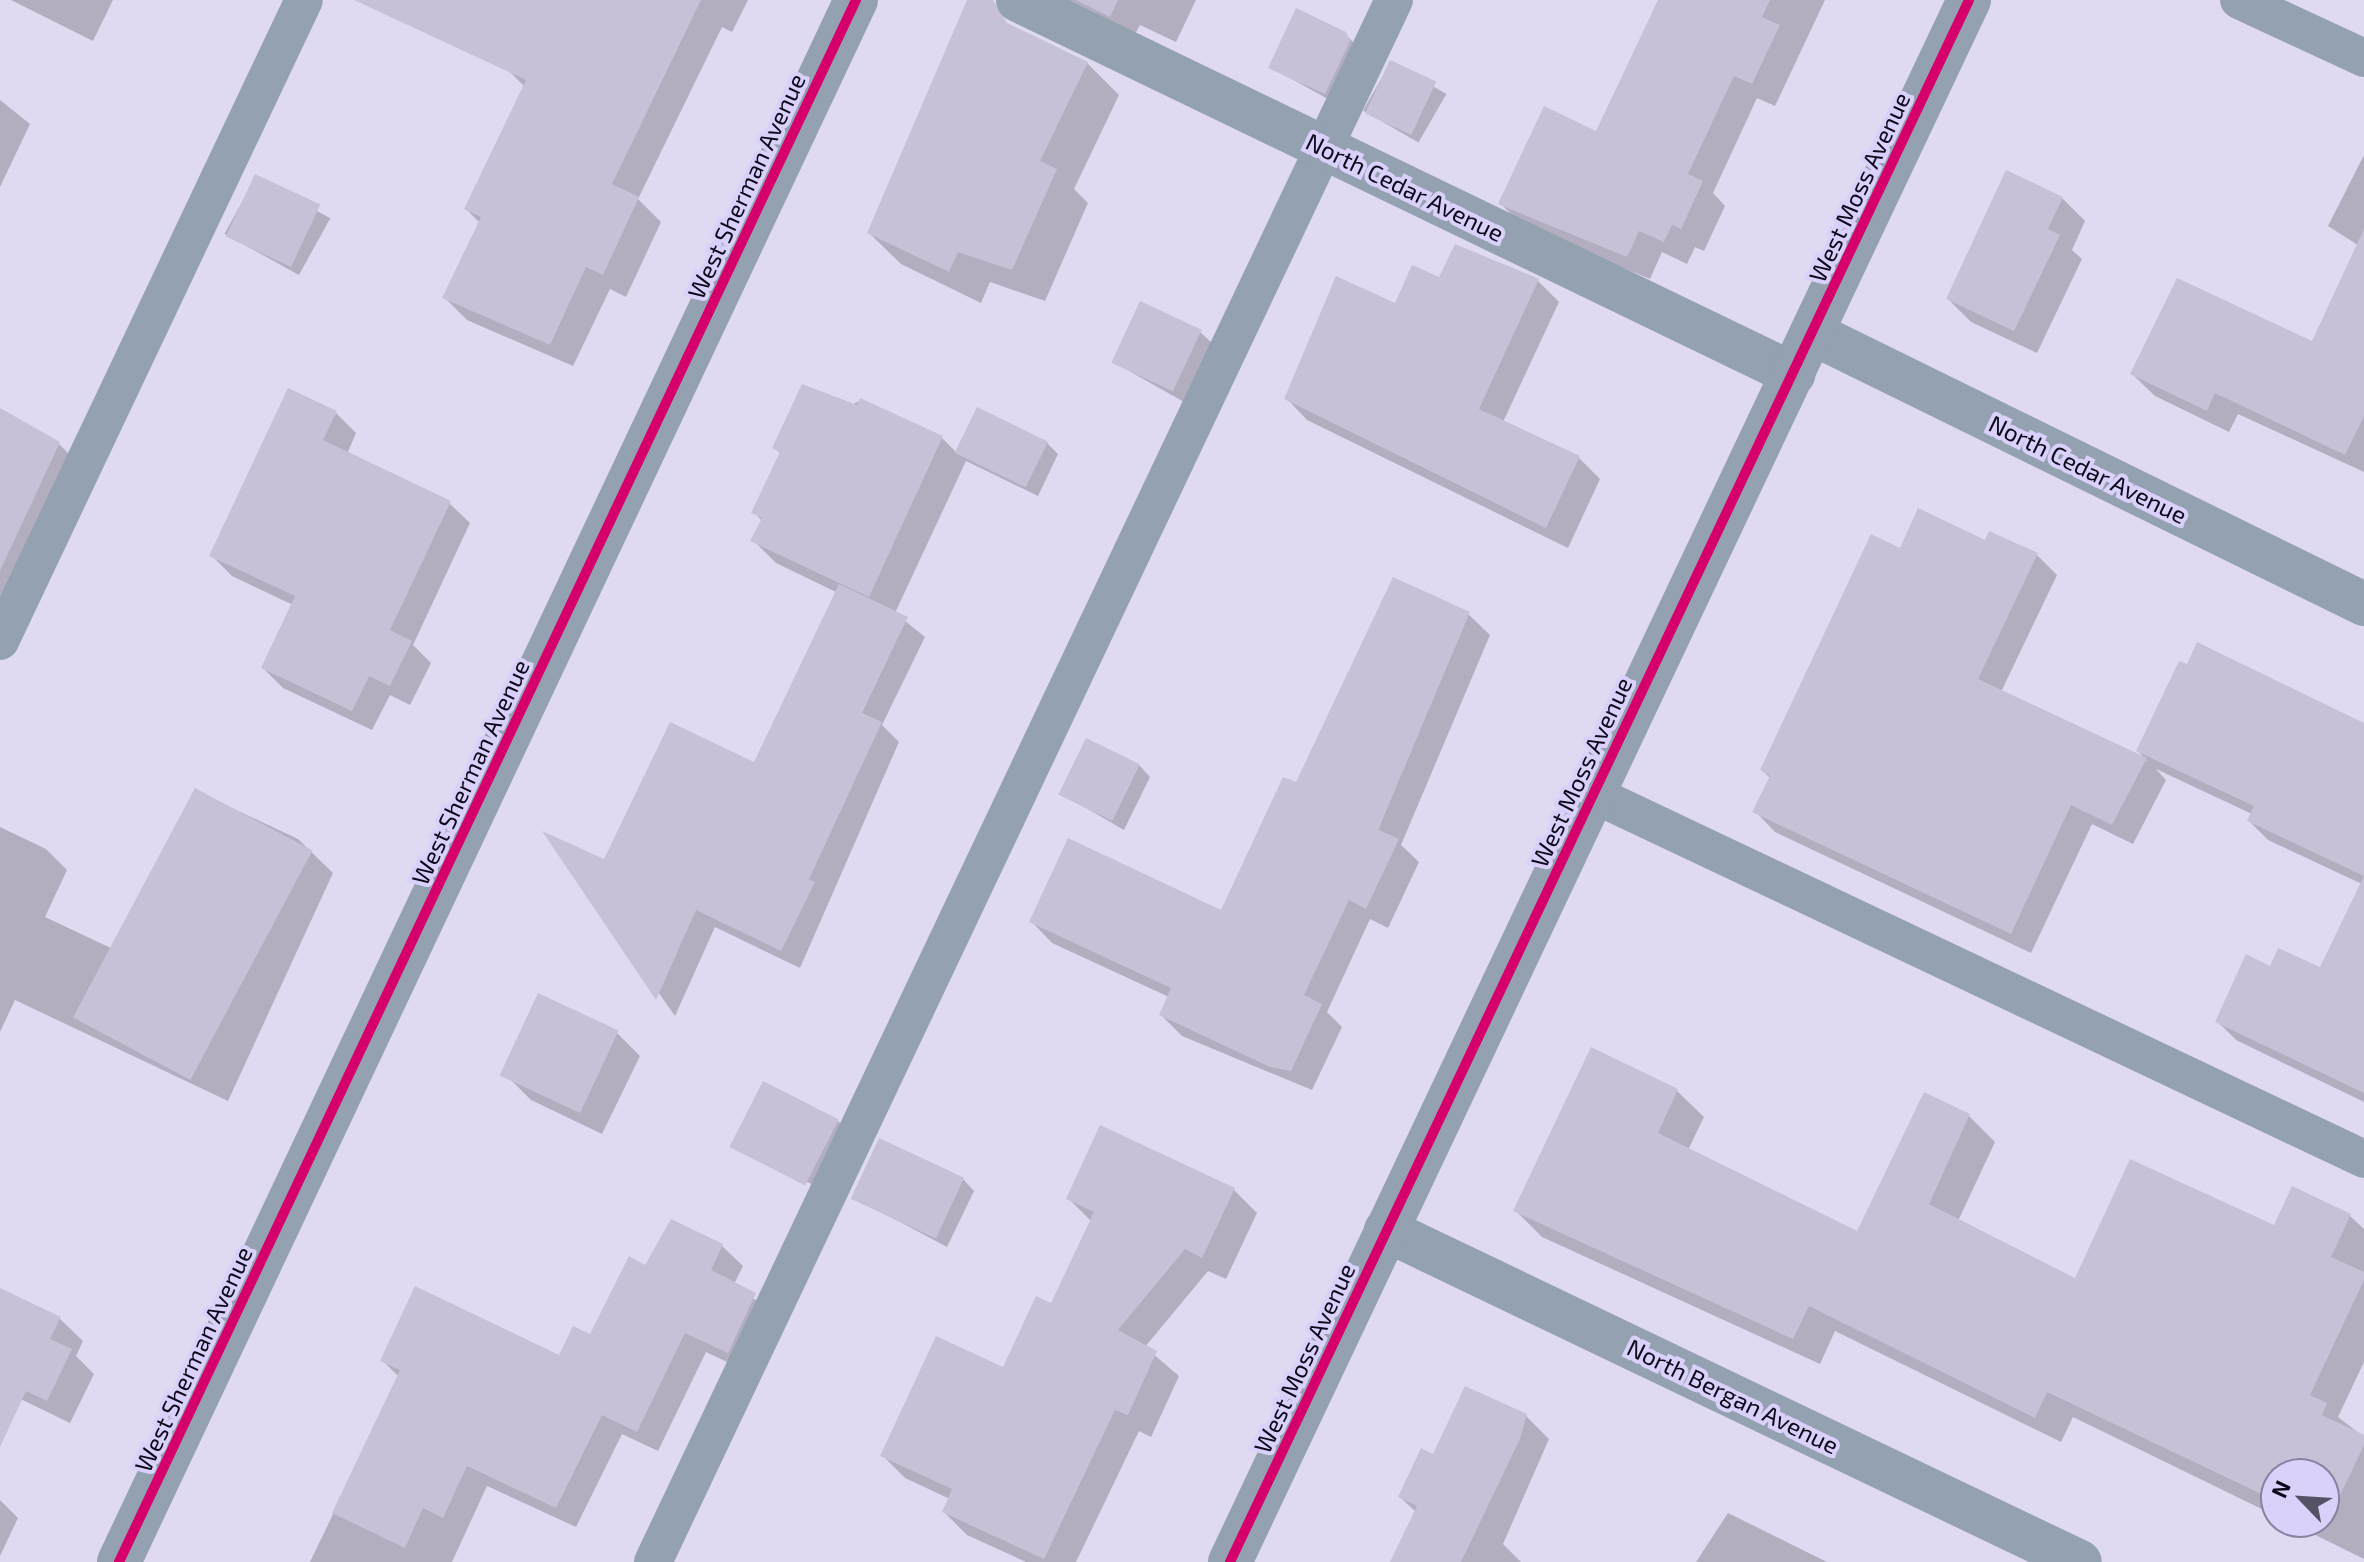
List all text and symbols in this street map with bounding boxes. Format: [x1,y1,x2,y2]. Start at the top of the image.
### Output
street label: West Sherman Avenue [681,69,811,303]
street label: West Moss Avenue [1802,87,1916,287]
street label: North Cedar Avenue [1301,126,1509,248]
street label: North Cedar Avenue [1984,408,2192,530]
street label: West Sherman Avenue [405,655,535,889]
street label: West Moss Avenue [1524,672,1638,872]
street label: West Sherman Avenue [128,1242,258,1476]
street label: West Moss Avenue [1247,1258,1361,1458]
street label: North Bergan Avenue [1622,1332,1844,1460]
north arrow [2260,1458,2340,1538]
text: N [2265,1476,2295,1501]

